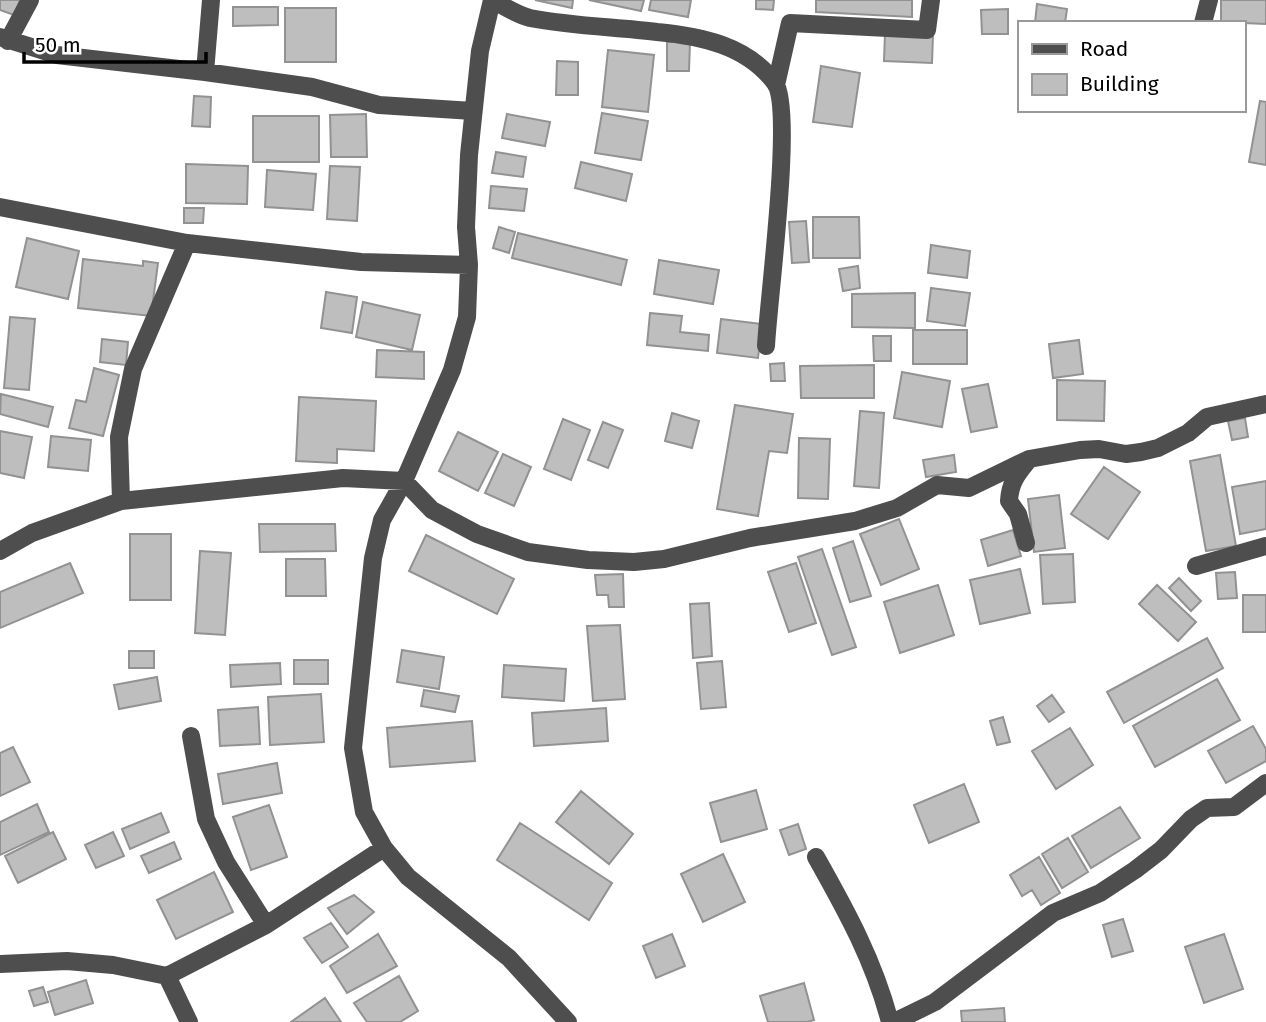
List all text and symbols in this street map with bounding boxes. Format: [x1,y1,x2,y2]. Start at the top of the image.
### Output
scale bar [24,21,206,65]
legend [1018,21,1245,112]
text: 50 m [35,32,81,58]
text: Road [1080,36,1128,62]
text: Building [1080,71,1159,97]

